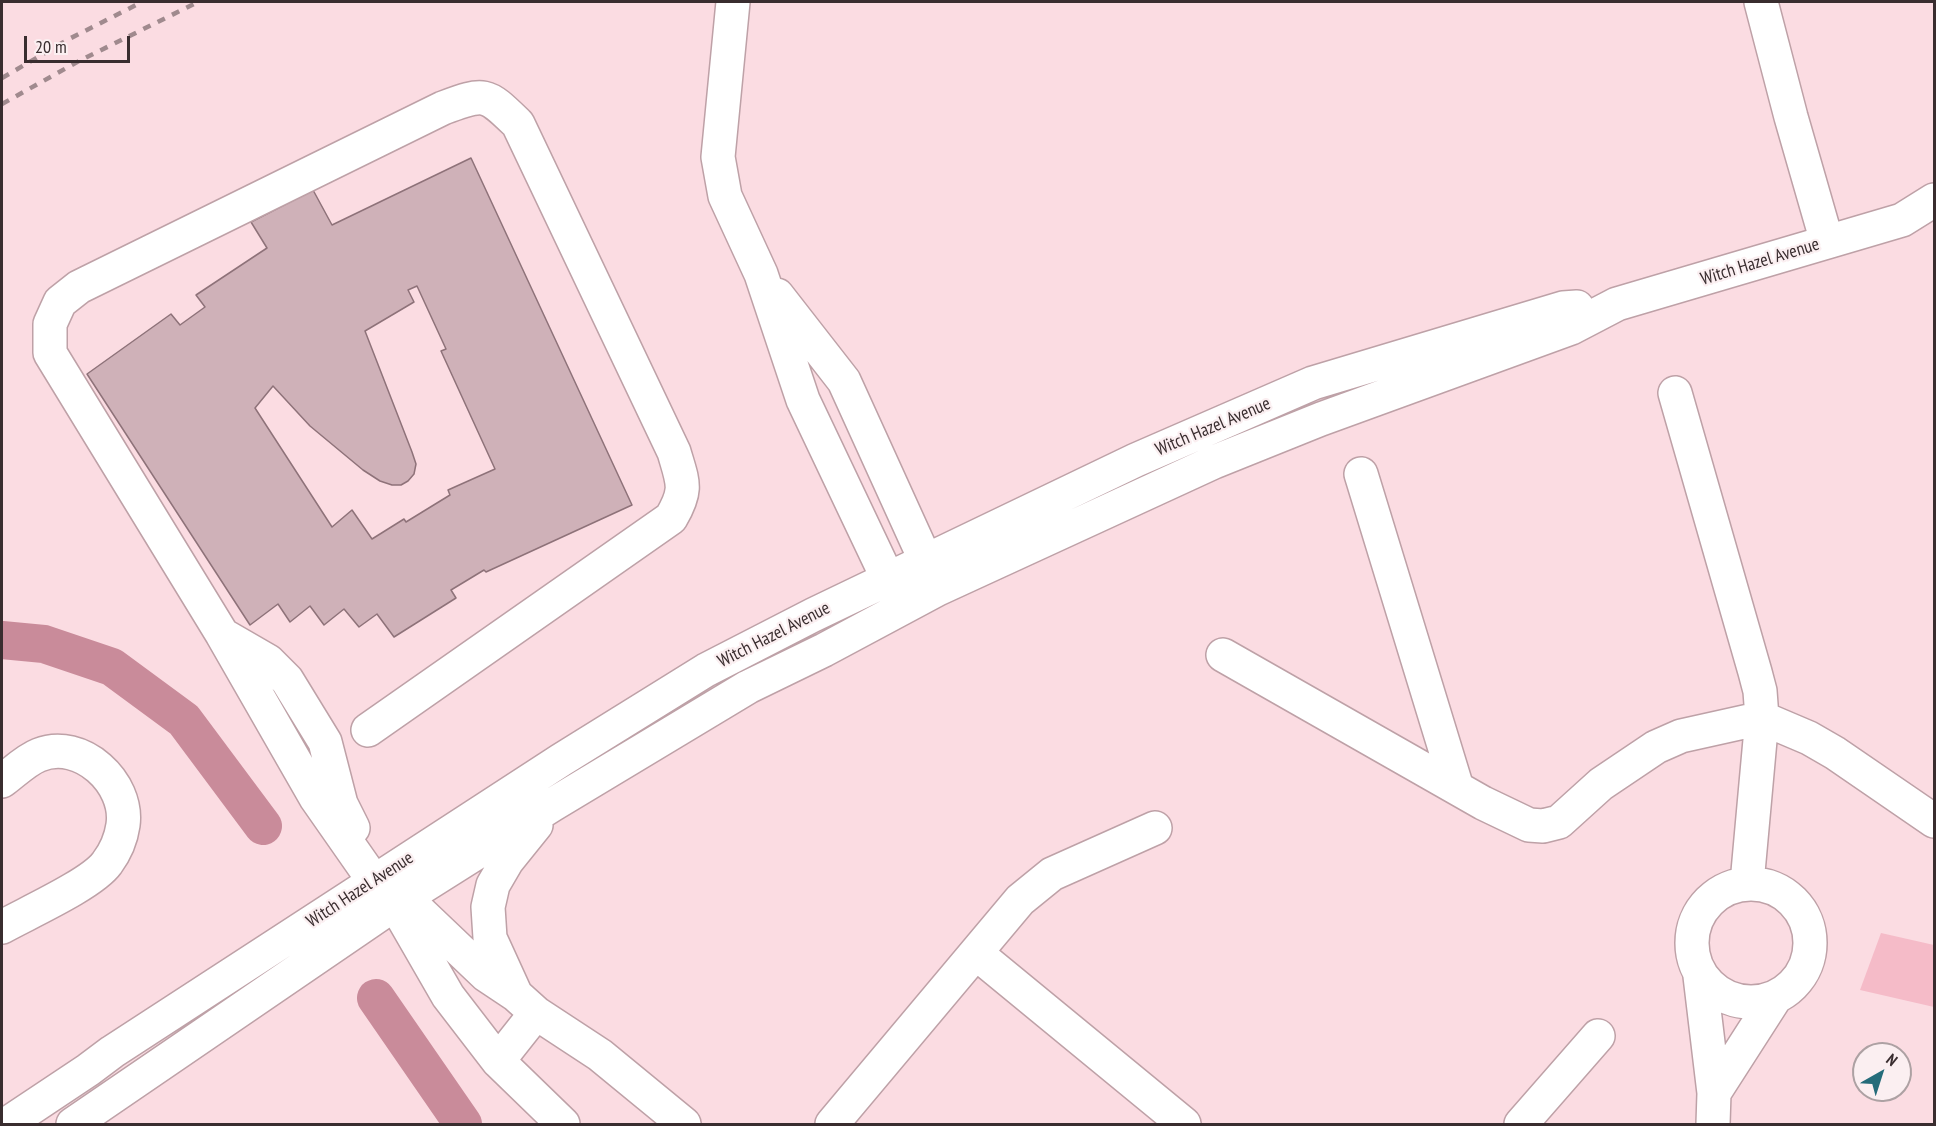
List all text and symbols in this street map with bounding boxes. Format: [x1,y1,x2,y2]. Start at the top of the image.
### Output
scale bar [27,24,134,62]
text: 20 m [35,35,67,58]
street label: Witch Hazel Avenue [1698,234,1822,290]
street label: Witch Hazel Avenue [1152,393,1274,461]
street label: Witch Hazel Avenue [714,597,834,673]
street label: Witch Hazel Avenue [303,847,417,933]
north arrow [1852,1042,1912,1102]
text: N [1882,1049,1902,1070]

